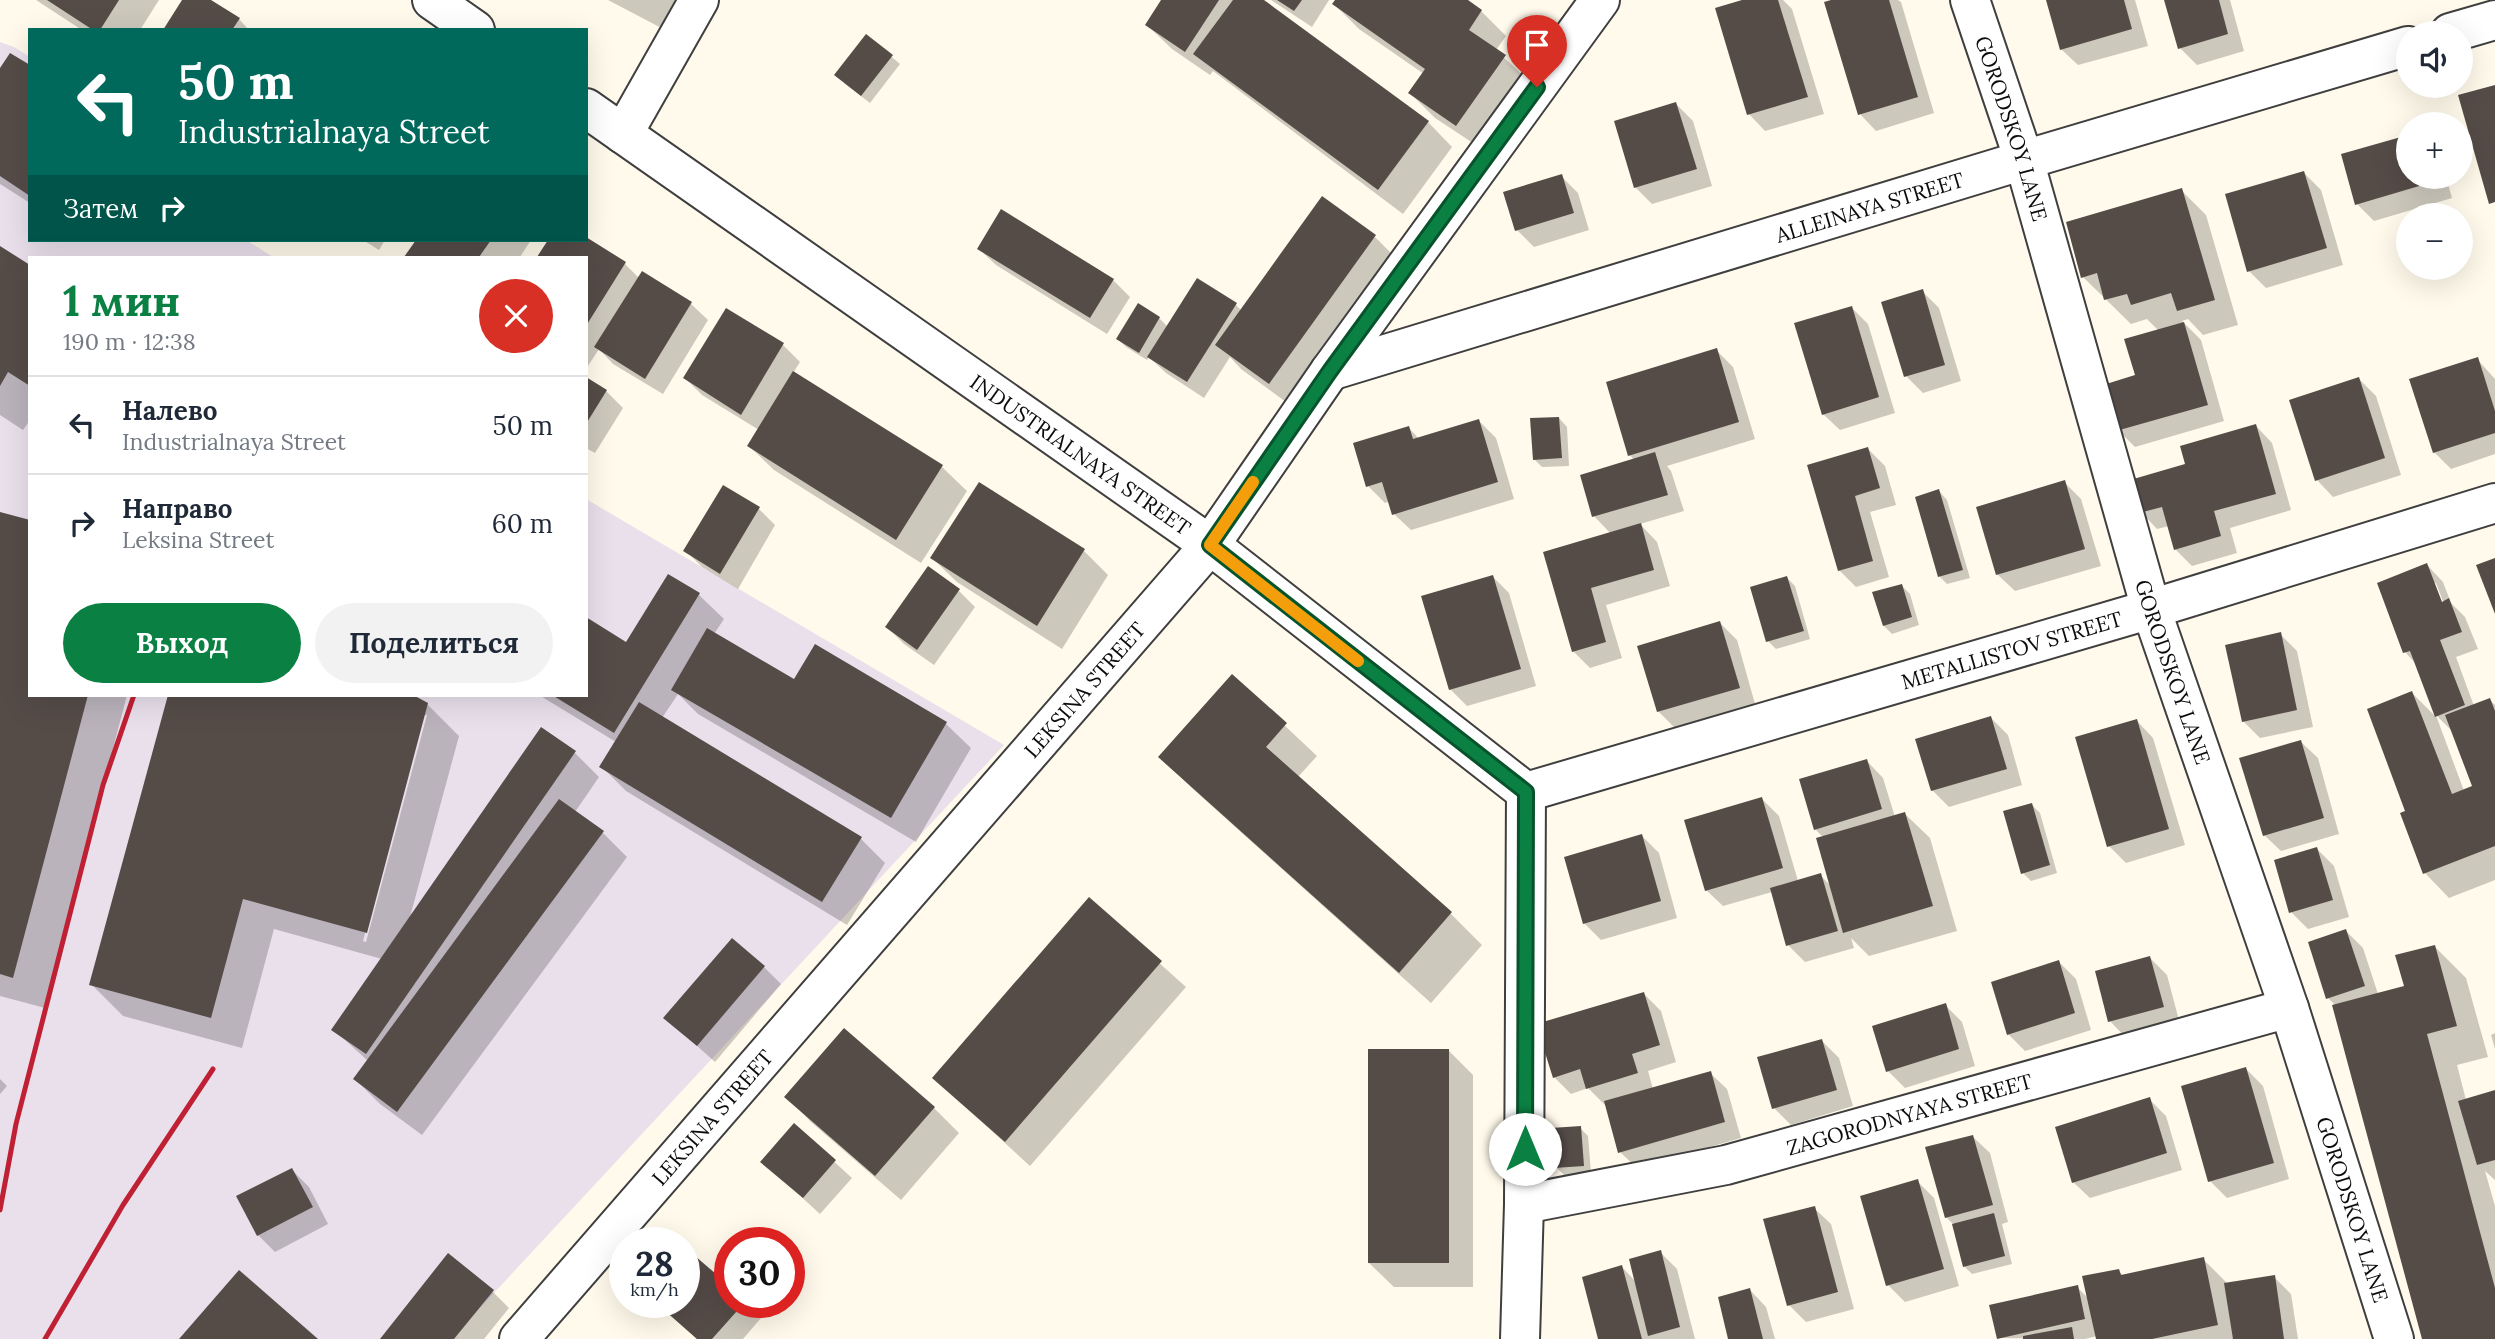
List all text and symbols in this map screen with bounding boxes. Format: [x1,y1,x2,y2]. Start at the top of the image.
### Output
pin [1507,15,1567,87]
map controls [2396,21,2473,280]
button: sound [2396,21,2473,98]
icon: arrive [1518,26,1556,64]
street label: GORODSKOY LANE [1969,32,2054,224]
text: 50 m [178,50,294,112]
icon: left [63,56,154,147]
text: Industrialnaya Street [178,111,490,152]
button: + [2396,112,2473,189]
street label: ALLEINAYA STREET [1771,166,1967,249]
icon: right [153,189,191,227]
text: Затем [63,192,139,225]
button: − [2396,203,2473,280]
text: 1 мин [63,274,180,328]
button: close [479,279,553,353]
text: 190 m · 12:38 [63,327,196,356]
street label: INDUSTRIALNAYA STREET [965,368,1196,541]
text: Налево [122,394,218,427]
icon: left [63,406,101,444]
text: 50 m [493,409,553,442]
text: Industrialnaya Street [122,427,346,456]
text: Направо [122,492,233,525]
icon: right [63,504,101,542]
text: 60 m [492,507,553,540]
text: Leksina Street [122,525,274,554]
street label: GORODSKOY LANE [2130,576,2217,768]
button: Выход [63,603,301,683]
button: Поделиться [315,603,553,683]
street label: METALLISTOV STREET [1898,605,2125,695]
street label: LEKSINA STREET [1018,616,1151,763]
street label: LEKSINA STREET [646,1044,778,1191]
street label: ZAGORODNYAYA STREET [1783,1067,2035,1161]
position arrow [1488,1112,1562,1186]
street label: GORODSKOY LANE [2311,1113,2395,1306]
speed limit sign: 30 [714,1227,805,1318]
text: 28 [635,1241,674,1286]
text: km/h [630,1278,679,1301]

